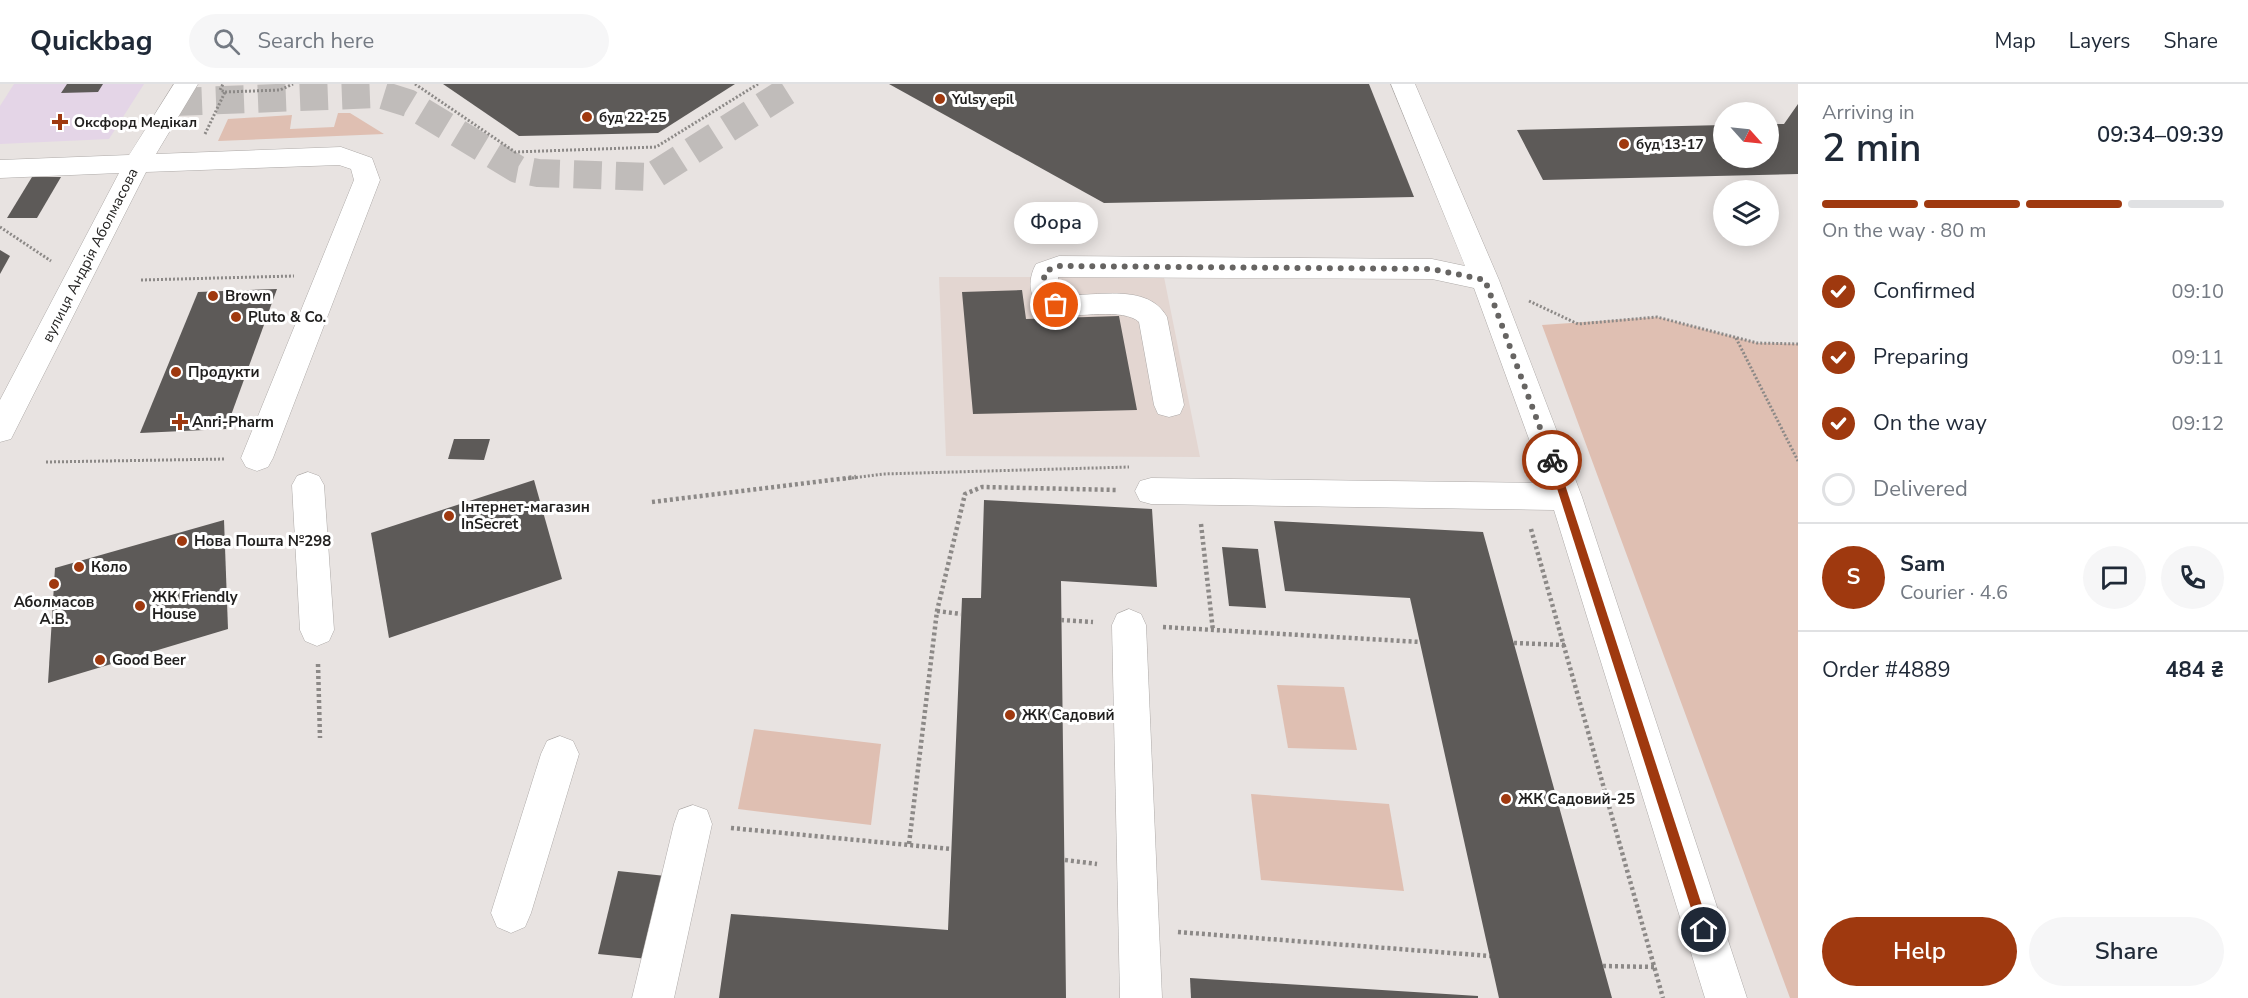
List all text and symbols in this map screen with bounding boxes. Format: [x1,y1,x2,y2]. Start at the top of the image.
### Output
search box [189,14,609,68]
text: Quickbag [30,22,153,60]
icon: search [210,25,243,58]
text: Search here [258,26,374,56]
text: Map [1994,27,2036,55]
text: Layers [2069,27,2130,55]
text: Share [2163,27,2218,55]
place label: Yulsy epil [951,90,1014,109]
marker: Yulsy epil [933,92,947,106]
text: Arriving in [1822,99,1915,126]
north arrow [1713,102,1779,168]
map controls [1713,102,1779,246]
place label: буд 22-25 [599,108,667,127]
marker: буд 22-25 [580,110,594,124]
marker: Оксфорд Медікал [51,113,69,131]
place label: Оксфорд Медікал [74,113,197,132]
text: 09:34–09:39 [2097,120,2224,150]
text: 2 min [1822,122,1921,175]
place label: буд 13-17 [1636,135,1704,154]
marker: буд 13-17 [1617,137,1631,151]
street label: вулиця Андрія Аболмасова [37,165,143,345]
button: layers [1713,180,1779,246]
callout: Фора [1014,203,1098,245]
text: Фора [1030,209,1082,236]
text: On the way · 80 m [1822,217,1986,244]
icon: check [1822,275,1855,308]
text: Confirmed [1873,276,1975,306]
text: 09:10 [2171,278,2224,305]
pin [1030,279,1081,330]
place label: Brown [225,286,271,306]
icon: bag [1039,288,1072,321]
marker: Brown [206,289,220,303]
place label: Pluto & Co. [248,307,326,327]
marker: Pluto & Co. [229,310,243,324]
icon: check [1822,341,1855,374]
text: Preparing [1873,342,1969,372]
text: 09:11 [2171,344,2224,371]
place label: Продукти [188,362,259,382]
marker: Продукти [169,365,183,379]
icon: check [1822,407,1855,440]
text: On the way [1873,408,1987,438]
text: 09:12 [2171,410,2224,437]
place label: Anri-Pharm [192,412,274,432]
marker: Anri-Pharm [173,415,187,429]
courier [1522,430,1582,490]
icon: bike [1536,444,1569,477]
text: Delivered [1873,474,1968,504]
place label: Інтернет-магазин InSecret [461,497,590,534]
marker: Інтернет-магазин InSecret [442,509,456,523]
place label: Нова Пошта №298 [194,531,331,551]
marker: Нова Пошта №298 [175,534,189,548]
button: chat [2083,546,2146,609]
button: phone [2161,546,2224,609]
text: Sam [1900,549,1945,579]
place label: Коло [91,557,128,577]
marker: Коло [72,560,86,574]
text: S [1847,562,1860,592]
marker: Аболмасов А.В. [47,577,61,591]
text: Courier · 4.6 [1900,579,2008,606]
place label: ЖК Friendly House [152,587,238,624]
place label: Аболмасов А.В. [14,592,94,629]
marker: ЖК Friendly House [133,599,147,613]
place label: Good Beer [112,650,186,670]
marker: Good Beer [93,653,107,667]
text: Order #4889 [1822,655,1951,685]
text: 484 ₴ [2165,655,2224,685]
place label: ЖК Садовий [1022,705,1115,725]
marker: ЖК Садовий [1003,708,1017,722]
place label: ЖК Садовий-25 [1518,789,1635,809]
marker: ЖК Садовий-25 [1499,792,1513,806]
pin [1678,904,1729,955]
icon: home [1687,913,1720,946]
button: Help [1822,917,2017,986]
button: Share [2029,917,2224,986]

